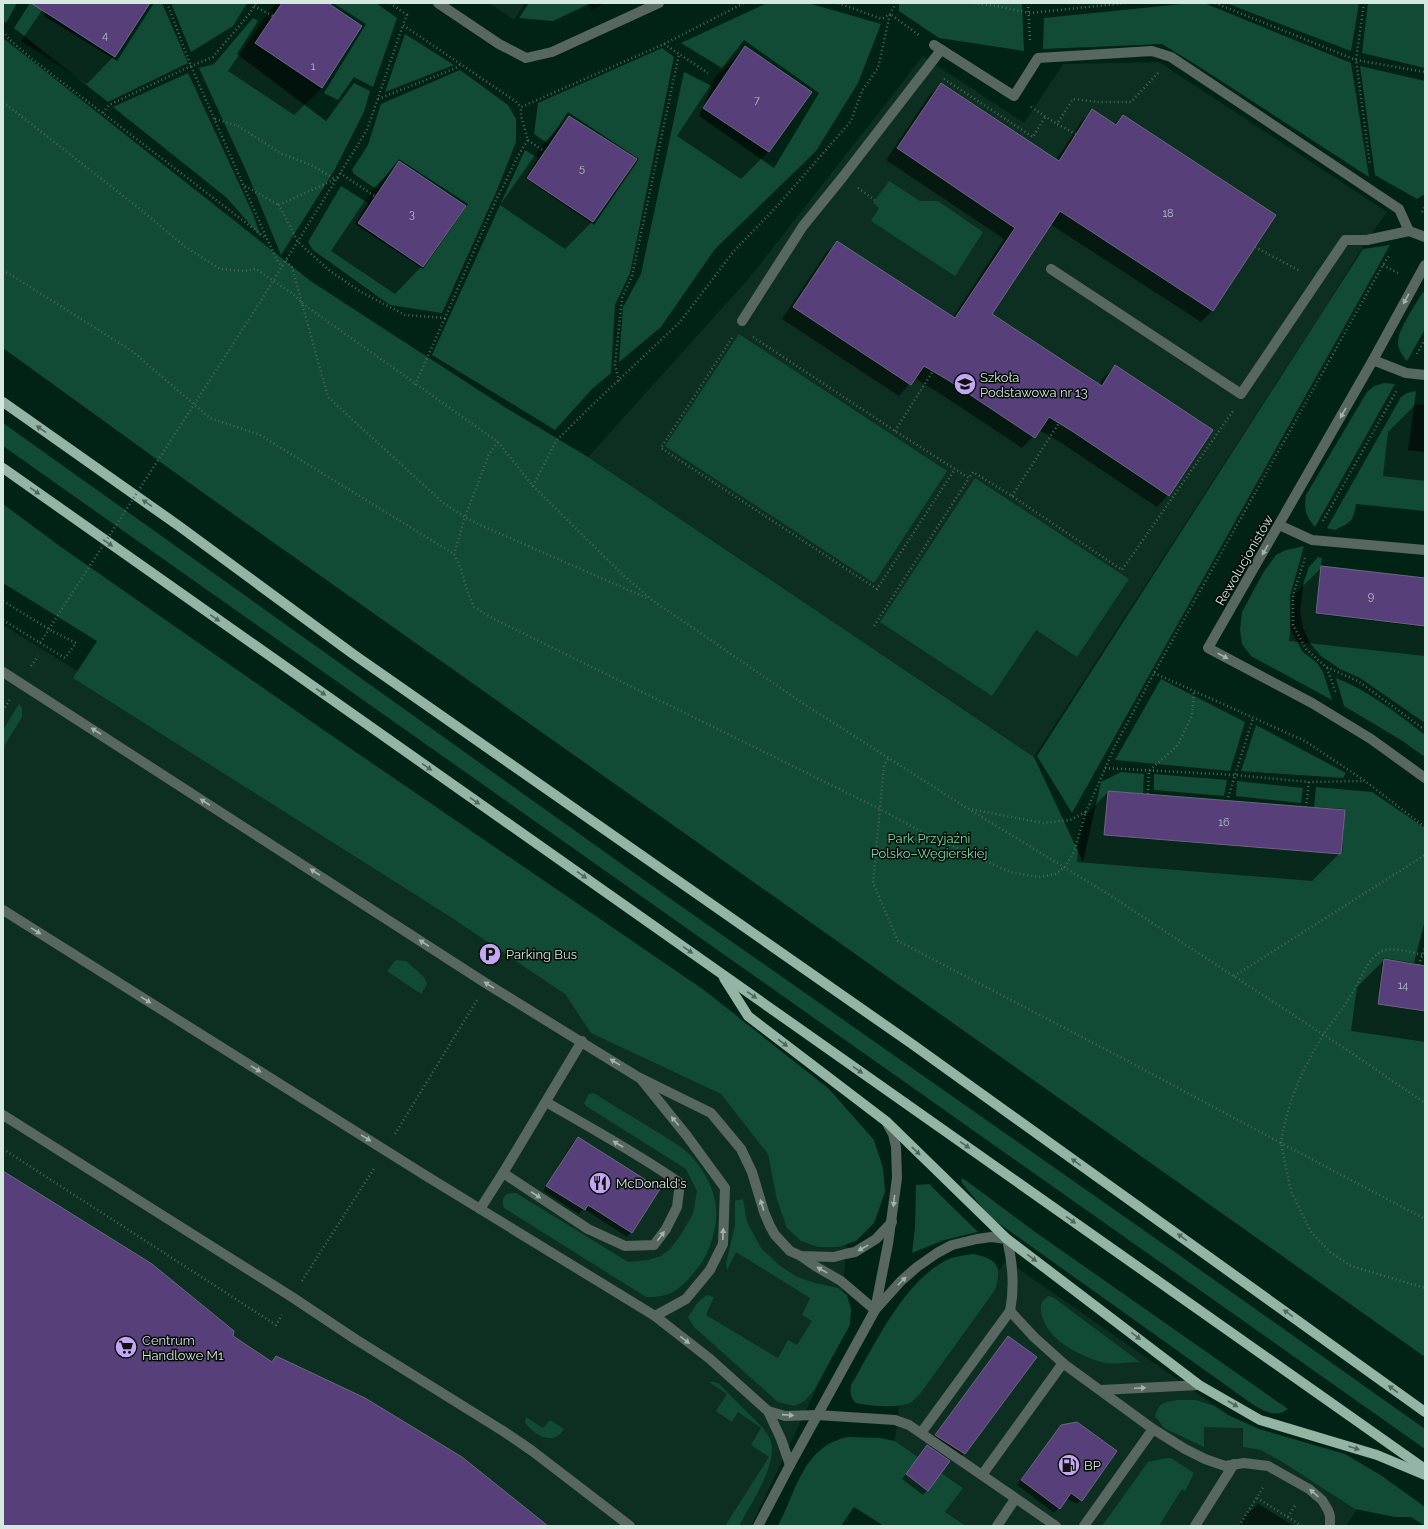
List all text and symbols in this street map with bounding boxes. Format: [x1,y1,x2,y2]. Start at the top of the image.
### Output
house number: 4 [102,29,108,42]
house number: 1 [311,60,316,73]
house number: 7 [754,94,760,107]
house number: 5 [579,162,585,175]
house number: 18 [1162,207,1174,220]
house number: 3 [409,208,415,221]
one-way arrow [1403,293,1410,305]
place label: Szkoła Podstawowa nr 13 [980,370,1088,400]
school or university icon: Szkoła Podstawowa nr 13 [952,371,978,397]
one-way arrow [1339,407,1346,419]
one-way arrow [35,425,46,433]
one-way arrow [30,487,40,495]
one-way arrow [142,499,152,507]
street label: Rewolucjonistów [1212,512,1277,608]
one-way arrow [103,539,114,547]
one-way arrow [1261,544,1268,556]
house number: 9 [1368,590,1374,603]
one-way arrow [209,614,220,622]
one-way arrow [1218,653,1229,659]
one-way arrow [316,688,326,696]
one-way arrow [91,727,101,735]
one-way arrow [422,763,433,771]
one-way arrow [470,797,480,805]
one-way arrow [200,798,211,806]
house number: 16 [1218,816,1230,829]
park label: Park Przyjaźni Polsko–Węgierskiej [871,831,987,861]
one-way arrow [309,869,320,876]
one-way arrow [576,871,587,880]
one-way arrow [30,927,42,934]
one-way arrow [419,939,429,947]
parking icon: Parking Bus [477,941,503,967]
one-way arrow [683,946,693,954]
place label: Parking Bus [506,947,577,962]
house number: 14 [1398,979,1408,992]
one-way arrow [484,981,494,989]
one-way arrow [747,991,757,999]
one-way arrow [140,996,152,1003]
one-way arrow [777,1038,788,1047]
one-way arrow [610,1058,620,1066]
one-way arrow [250,1065,262,1072]
one-way arrow [853,1066,864,1074]
one-way arrow [670,1115,679,1126]
one-way arrow [360,1134,372,1141]
one-way arrow [612,1140,624,1147]
one-way arrow [960,1141,970,1149]
one-way arrow [911,1146,921,1155]
one-way arrow [1071,1158,1082,1166]
restaurant icon: McDonald's [587,1170,613,1196]
place label: McDonald's [616,1176,686,1191]
one-way arrow [531,1191,541,1199]
one-way arrow [891,1195,898,1207]
one-way arrow [759,1199,765,1211]
one-way arrow [1066,1216,1076,1224]
one-way arrow [720,1228,727,1240]
one-way arrow [657,1230,665,1241]
one-way arrow [1177,1233,1187,1241]
one-way arrow [857,1244,868,1251]
one-way arrow [1027,1253,1038,1262]
one-way arrow [816,1267,828,1274]
one-way arrow [897,1276,907,1286]
one-way arrow [1282,1309,1293,1317]
one-way arrow [1130,1332,1141,1341]
place label: Centrum Handlowe M1 [142,1333,224,1363]
supermarket icon: Centrum Handlowe M1 [113,1334,139,1360]
one-way arrow [680,1336,691,1344]
one-way arrow [1134,1385,1146,1392]
one-way arrow [1388,1385,1399,1393]
one-way arrow [1227,1401,1239,1408]
one-way arrow [782,1412,794,1419]
one-way arrow [1349,1445,1361,1451]
fuel station icon: BP [1056,1452,1082,1478]
place label: BP [1084,1458,1101,1473]
one-way arrow [1309,1488,1319,1497]

